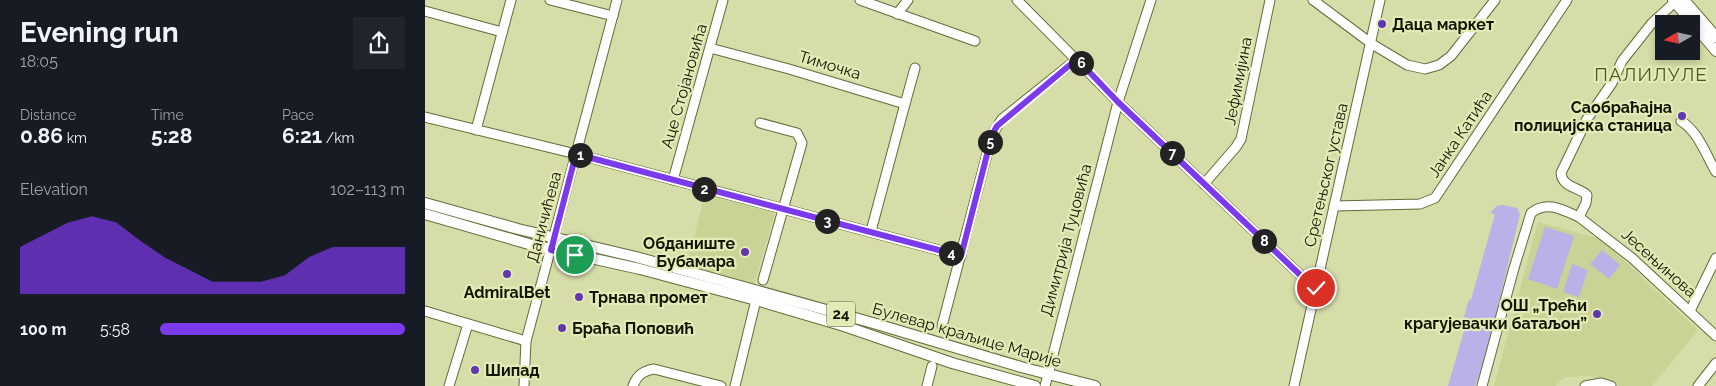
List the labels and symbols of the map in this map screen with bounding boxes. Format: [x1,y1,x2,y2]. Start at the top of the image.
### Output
place label: Даца маркет [1392,15,1494,34]
north arrow [1655,15,1700,60]
marker: Даца маркет [1376,18,1388,30]
street label: Аце Стојановића [657,21,711,151]
street label: Јефимијина [1220,35,1256,127]
street label: Тимочка [797,47,863,83]
pin: 6 [1069,50,1093,76]
district label: ПАЛИЛУЛЕ [1594,63,1708,85]
street label: Јанка Катића [1424,87,1496,181]
place label: Саобраћајна полицијска станица [1514,98,1672,135]
street label: Сретењског устава [1300,101,1352,249]
marker: Саобраћајна полицијска станица [1676,110,1688,122]
pin: 5 [977,130,1003,154]
pin: 7 [1159,140,1185,166]
pin: 1 [567,142,593,168]
street label: Димитрија Туцовића [1036,162,1096,318]
street label: Даничићева [523,169,565,265]
pin: 2 [691,176,717,202]
pin: 3 [815,208,839,234]
street label: Јесењинова [1618,225,1700,301]
pin: 8 [1251,228,1277,254]
pin [554,234,596,276]
place label: Обданиште Бубамара [643,234,735,271]
pin: 4 [939,240,963,266]
marker: Обданиште Бубамара [739,246,751,258]
pin [1295,267,1337,309]
marker: AdmiralBet [501,268,513,280]
place label: AdmiralBet [464,283,550,302]
place label: Трнава промет [589,288,708,307]
marker: Трнава промет [573,291,585,303]
place label: ОШ „Трећи крагујевачки батаљон” [1404,296,1587,333]
street label: Булевар краљице Марије [870,299,1064,371]
road number: 24 [827,302,855,326]
marker: ОШ „Трећи крагујевачки батаљон” [1591,308,1603,320]
place label: Браћа Поповић [572,319,694,338]
marker: Браћа Поповић [556,322,568,334]
place label: Шипад [485,361,540,380]
marker: Шипад [469,364,481,376]

